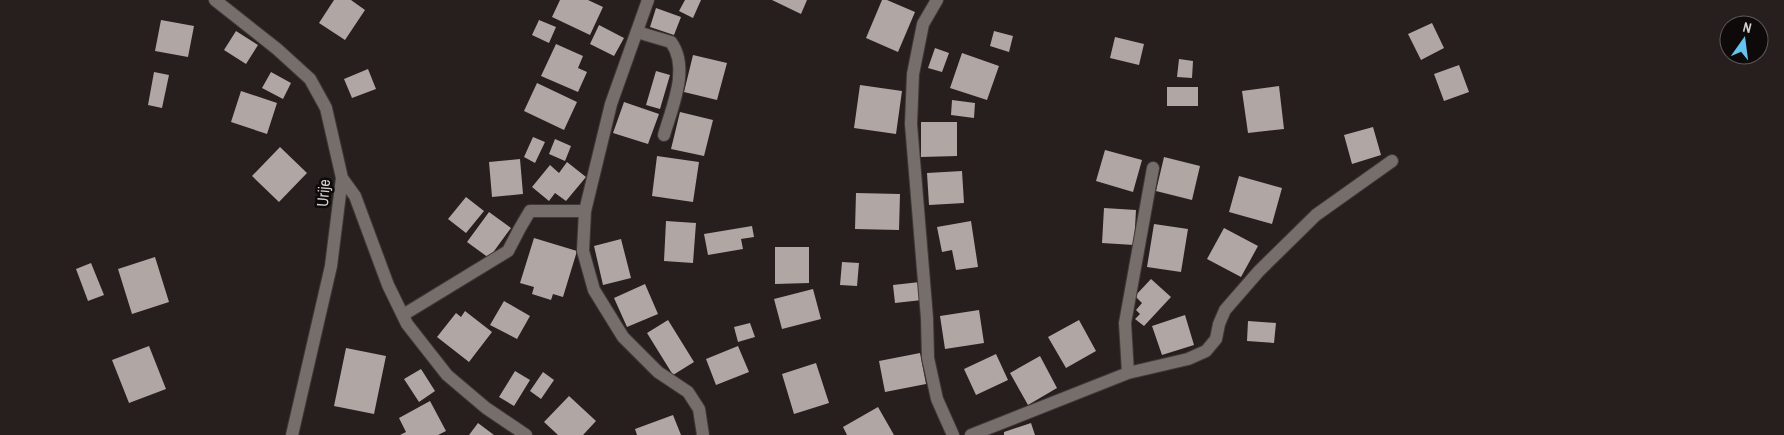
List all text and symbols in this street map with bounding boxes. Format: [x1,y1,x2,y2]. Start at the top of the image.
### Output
north arrow [1719,15,1769,65]
text: N [1741,18,1753,37]
street label: Urije [311,178,335,208]

